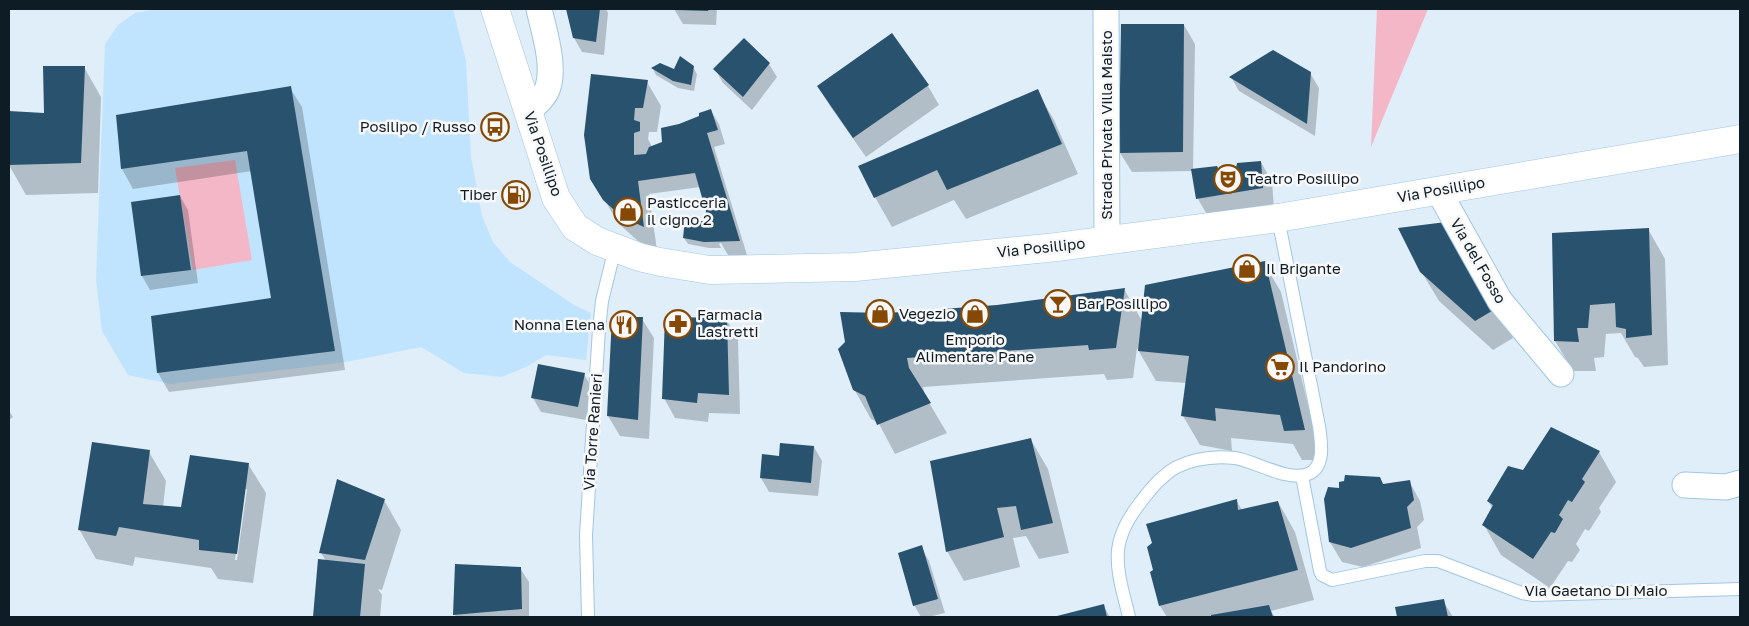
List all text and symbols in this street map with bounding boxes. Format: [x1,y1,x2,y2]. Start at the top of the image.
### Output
street label: Strada Privata Villa Maisto [1097,30,1115,220]
street label: Via Posillipo [521,109,567,199]
bus stop icon: Posilipo / Russo [480,112,510,142]
place label: Posilipo / Russo [360,117,476,135]
theatre icon: Teatro Posillipo [1213,164,1243,194]
place label: Teatro Posillipo [1247,169,1359,187]
street label: Via Posillipo [1396,172,1486,206]
fuel station icon: Tiber [501,180,531,210]
place label: Tiber [460,185,497,203]
place label: Pasticceria il cigno 2 [647,193,727,228]
shop icon: Pasticceria il cigno 2 [613,197,643,227]
street label: Via del Fosso [1447,215,1511,306]
street label: Via Posillipo [996,233,1086,261]
shop icon: Il Brigante [1232,254,1262,284]
place label: Il Brigante [1266,259,1341,277]
bar icon: Bar Posillipo [1043,289,1073,319]
place label: Bar Posillipo [1077,294,1168,312]
shop icon: Vegezio [865,299,895,329]
shop icon: Emporio Alimentare Pane [960,299,990,329]
place label: Vegezio [899,304,955,322]
place label: Farmacia Lastretti [697,305,762,340]
pharmacy icon: Farmacia Lastretti [663,309,693,339]
restaurant icon: Nonna Elena [609,310,639,340]
place label: Nonna Elena [514,315,605,333]
place label: Emporio Alimentare Pane [916,330,1034,365]
supermarket icon: Il Pandorino [1265,352,1295,382]
place label: Il Pandorino [1299,357,1386,375]
street label: Via Torre Ranieri [579,373,605,491]
street label: Via Gaetano Di Maio [1524,581,1668,599]

